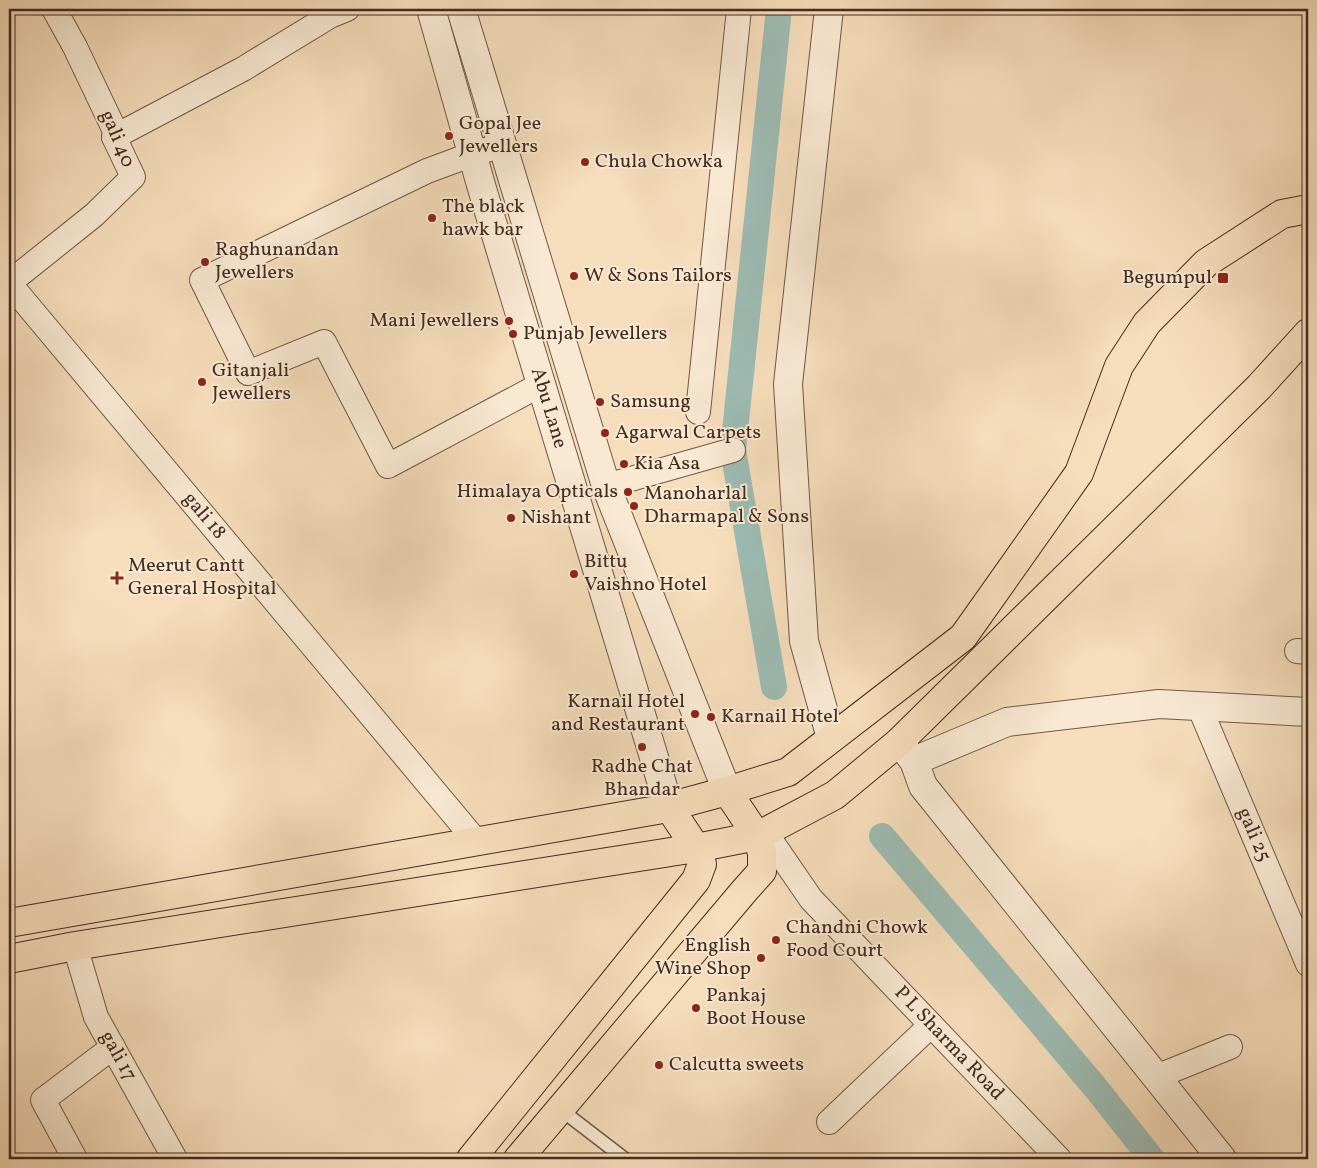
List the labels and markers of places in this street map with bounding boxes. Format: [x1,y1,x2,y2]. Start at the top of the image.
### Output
place label: Gopal Jee Jewellers [459,110,541,161]
marker: Gopal Jee Jewellers [443,130,455,142]
place label: Chula Chowka [595,148,723,176]
marker: Chula Chowka [579,156,591,168]
place label: The black hawk bar [442,193,525,244]
marker: The black hawk bar [426,212,438,224]
place label: Raghunandan Jewellers [215,236,339,287]
marker: Raghunandan Jewellers [199,256,211,268]
place label: W & Sons Tailors [584,262,732,290]
place label: Begumpul [1122,264,1212,292]
marker: W & Sons Tailors [568,270,580,282]
marker: Begumpul [1216,271,1230,285]
place label: Mani Jewellers [369,307,499,335]
marker: Mani Jewellers [503,315,515,327]
place label: Punjab Jewellers [523,320,667,348]
marker: Punjab Jewellers [507,328,519,340]
place label: Gitanjali Jewellers [212,357,291,408]
marker: Gitanjali Jewellers [196,376,208,388]
place label: Samsung [610,388,691,416]
marker: Samsung [594,396,606,408]
place label: Agarwal Carpets [615,419,761,447]
marker: Agarwal Carpets [599,427,611,439]
place label: Kia Asa [634,450,700,478]
marker: Kia Asa [618,458,630,470]
place label: Himalaya Opticals [457,478,618,506]
place label: Manoharlal Dharmapal & Sons [644,480,809,531]
marker: Himalaya Opticals [622,486,634,498]
marker: Manoharlal Dharmapal & Sons [628,500,640,512]
place label: Nishant [521,504,591,532]
marker: Nishant [505,512,517,524]
place label: Bittu Vaishno Hotel [584,548,707,599]
place label: Meerut Cantt General Hospital [128,552,277,603]
marker: Bittu Vaishno Hotel [568,568,580,580]
marker: Meerut Cantt General Hospital [110,571,124,585]
place label: Karnail Hotel and Restaurant [551,688,685,739]
place label: Karnail Hotel [721,703,839,731]
marker: Karnail Hotel and Restaurant [689,708,701,720]
marker: Karnail Hotel [705,711,717,723]
marker: Radhe Chat Bhandar [636,741,648,753]
place label: Radhe Chat Bhandar [591,753,693,804]
place label: Chandni Chowk Food Court [786,914,928,965]
place label: English Wine Shop [655,932,751,983]
marker: Chandni Chowk Food Court [770,934,782,946]
marker: English Wine Shop [755,952,767,964]
place label: Pankaj Boot House [706,982,806,1033]
marker: Pankaj Boot House [690,1002,702,1014]
place label: Calcutta sweets [669,1051,804,1079]
marker: Calcutta sweets [653,1059,665,1071]

